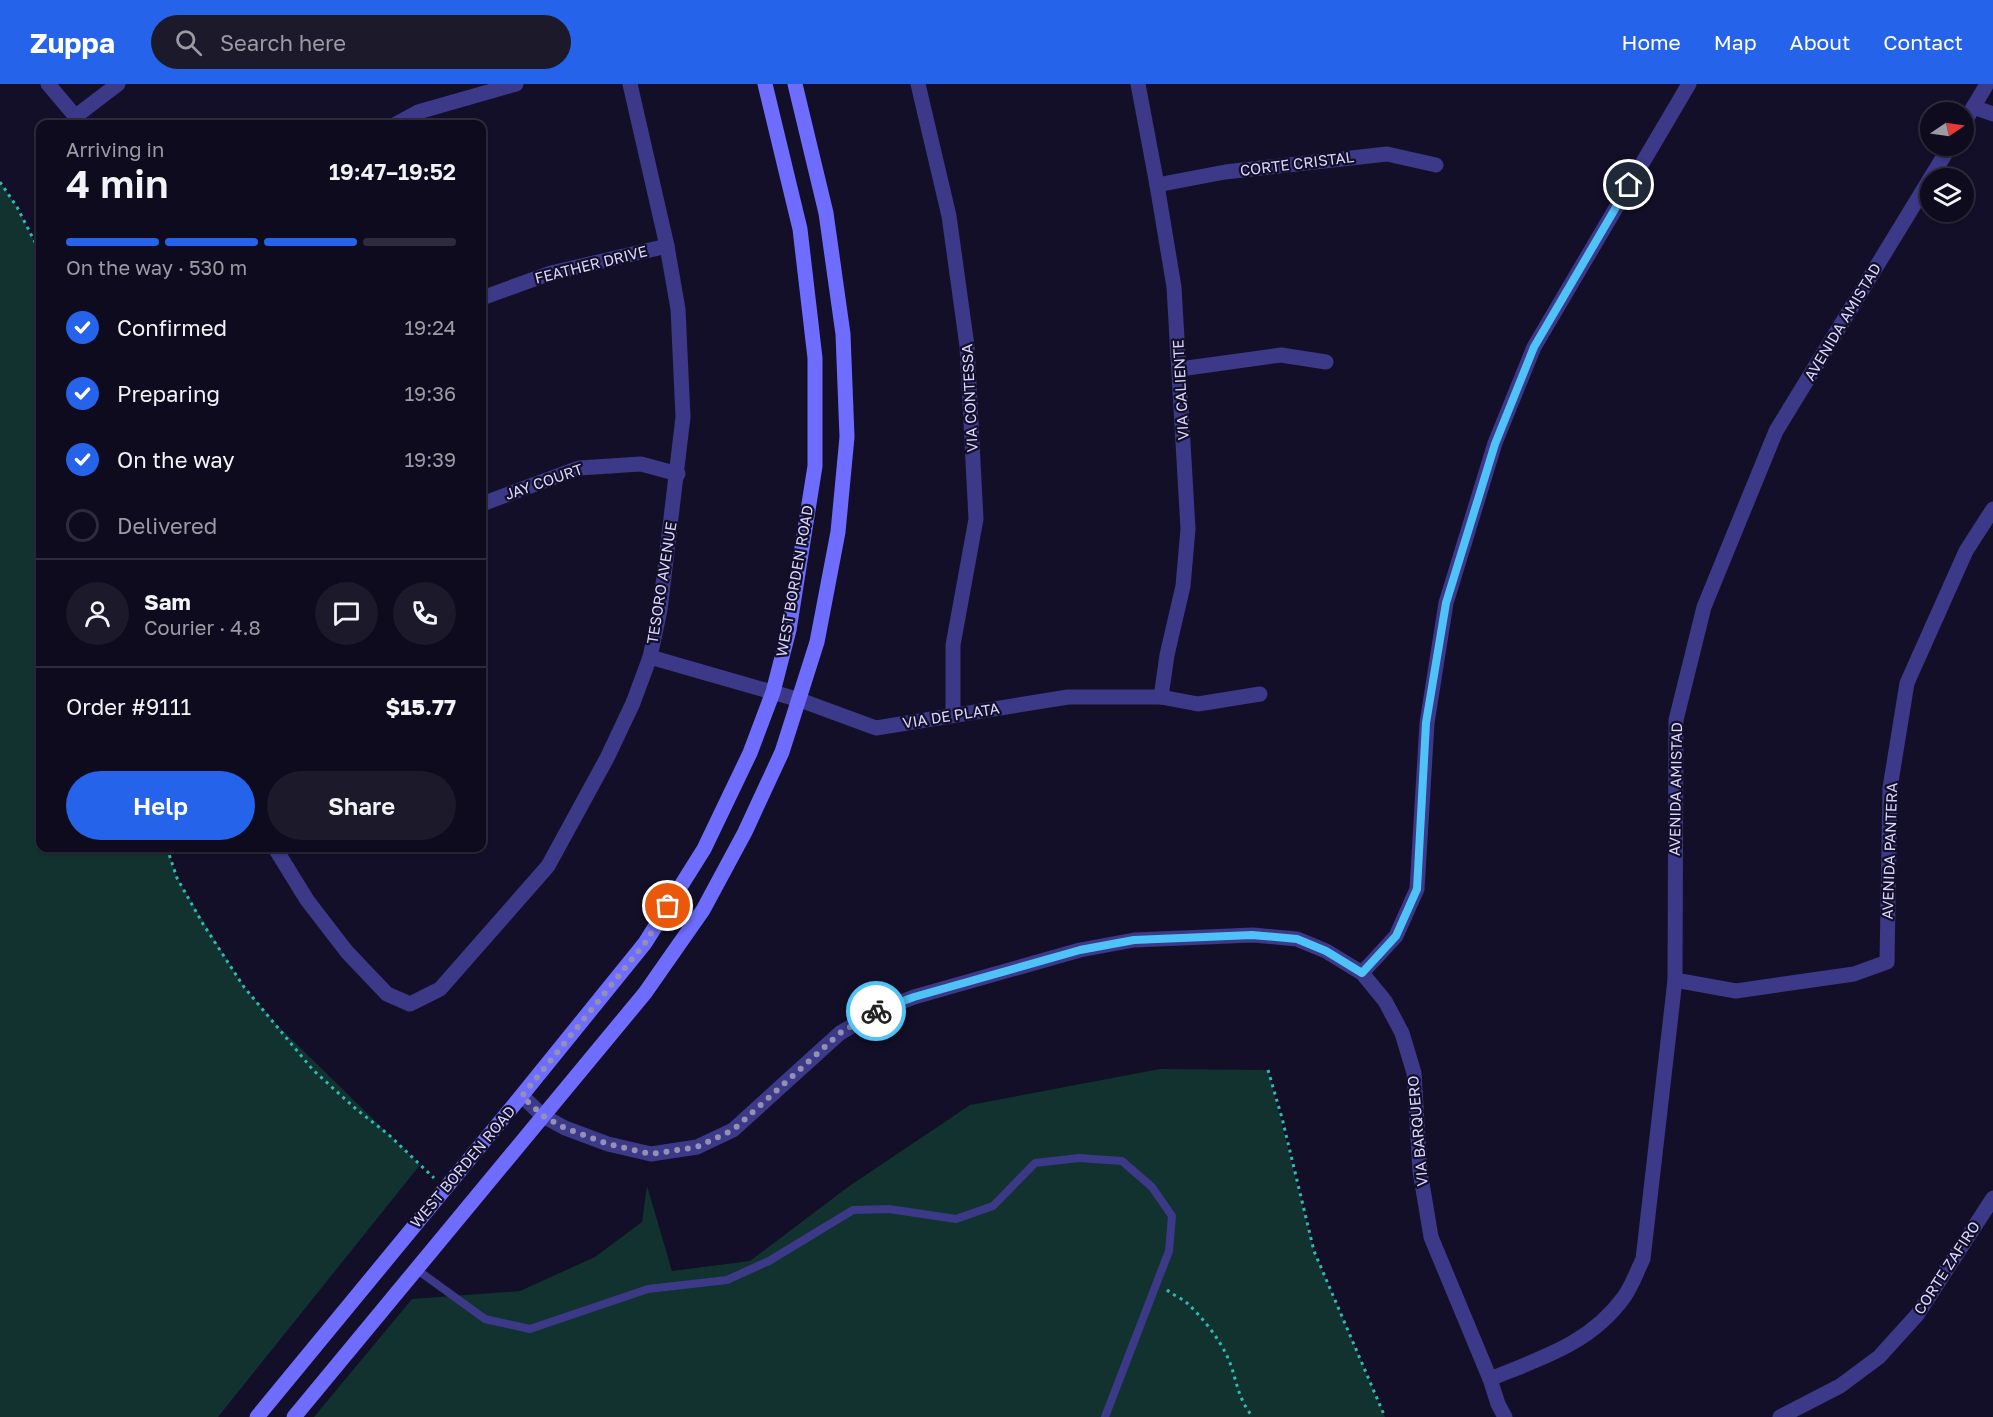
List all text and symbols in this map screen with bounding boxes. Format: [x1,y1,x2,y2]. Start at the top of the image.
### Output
search box [151,15,571,69]
text: Zuppa [30,26,115,59]
icon: search [172,26,205,59]
text: Search here [220,29,346,56]
text: Home [1621,29,1681,55]
text: Map [1714,29,1757,55]
text: About [1790,29,1850,55]
text: Contact [1883,29,1963,55]
north arrow [1920,102,1974,156]
map controls [1920,102,1974,222]
text: Arriving in [66,137,164,161]
street label: CORTE CRISTAL [1239,147,1355,179]
text: 19:47–19:52 [329,158,456,185]
pin [1603,159,1654,210]
text: 4 min [66,160,169,207]
icon: home [1612,168,1645,201]
button: layers [1920,168,1974,222]
street label: FEATHER DRIVE [533,241,649,287]
text: On the way · 530 m [66,255,247,279]
street label: AVENIDA AMISTAD [1800,260,1884,383]
icon: check [66,311,99,344]
text: Confirmed [117,314,227,341]
text: 19:24 [404,315,456,339]
street label: VIA CALIENTE [1168,339,1192,441]
street label: VIA CONTESSA [957,343,981,453]
icon: check [66,377,99,410]
text: Preparing [117,380,220,407]
text: 19:36 [404,381,456,405]
icon: check [66,443,99,476]
text: On the way [117,446,235,473]
text: 19:39 [404,447,456,471]
street label: JAY COURT [502,459,585,503]
street label: WEST BORDEN ROAD [772,504,816,658]
text: Delivered [117,512,217,539]
street label: TESORO AVENUE [642,520,680,645]
button: person [66,582,129,645]
button: chat [315,582,378,645]
button: phone [393,582,456,645]
text: Sam [144,588,191,615]
text: Courier · 4.8 [144,615,261,639]
text: Order #9111 [66,693,191,720]
text: $15.77 [385,693,456,720]
street label: VIA DE PLATA [901,698,1001,732]
street label: AVENIDA AMISTAD [1665,722,1685,856]
button: Help [66,771,255,840]
button: Share [267,771,456,840]
street label: AVENIDA PANTERA [1878,782,1900,920]
pin [642,880,693,931]
icon: bag [651,889,684,922]
courier [846,981,906,1041]
icon: bike [860,995,893,1028]
street label: VIA BARQUERO [1403,1075,1431,1187]
street label: WEST BORDEN ROAD [406,1102,519,1231]
street label: CORTE ZAFIRO [1909,1217,1983,1317]

